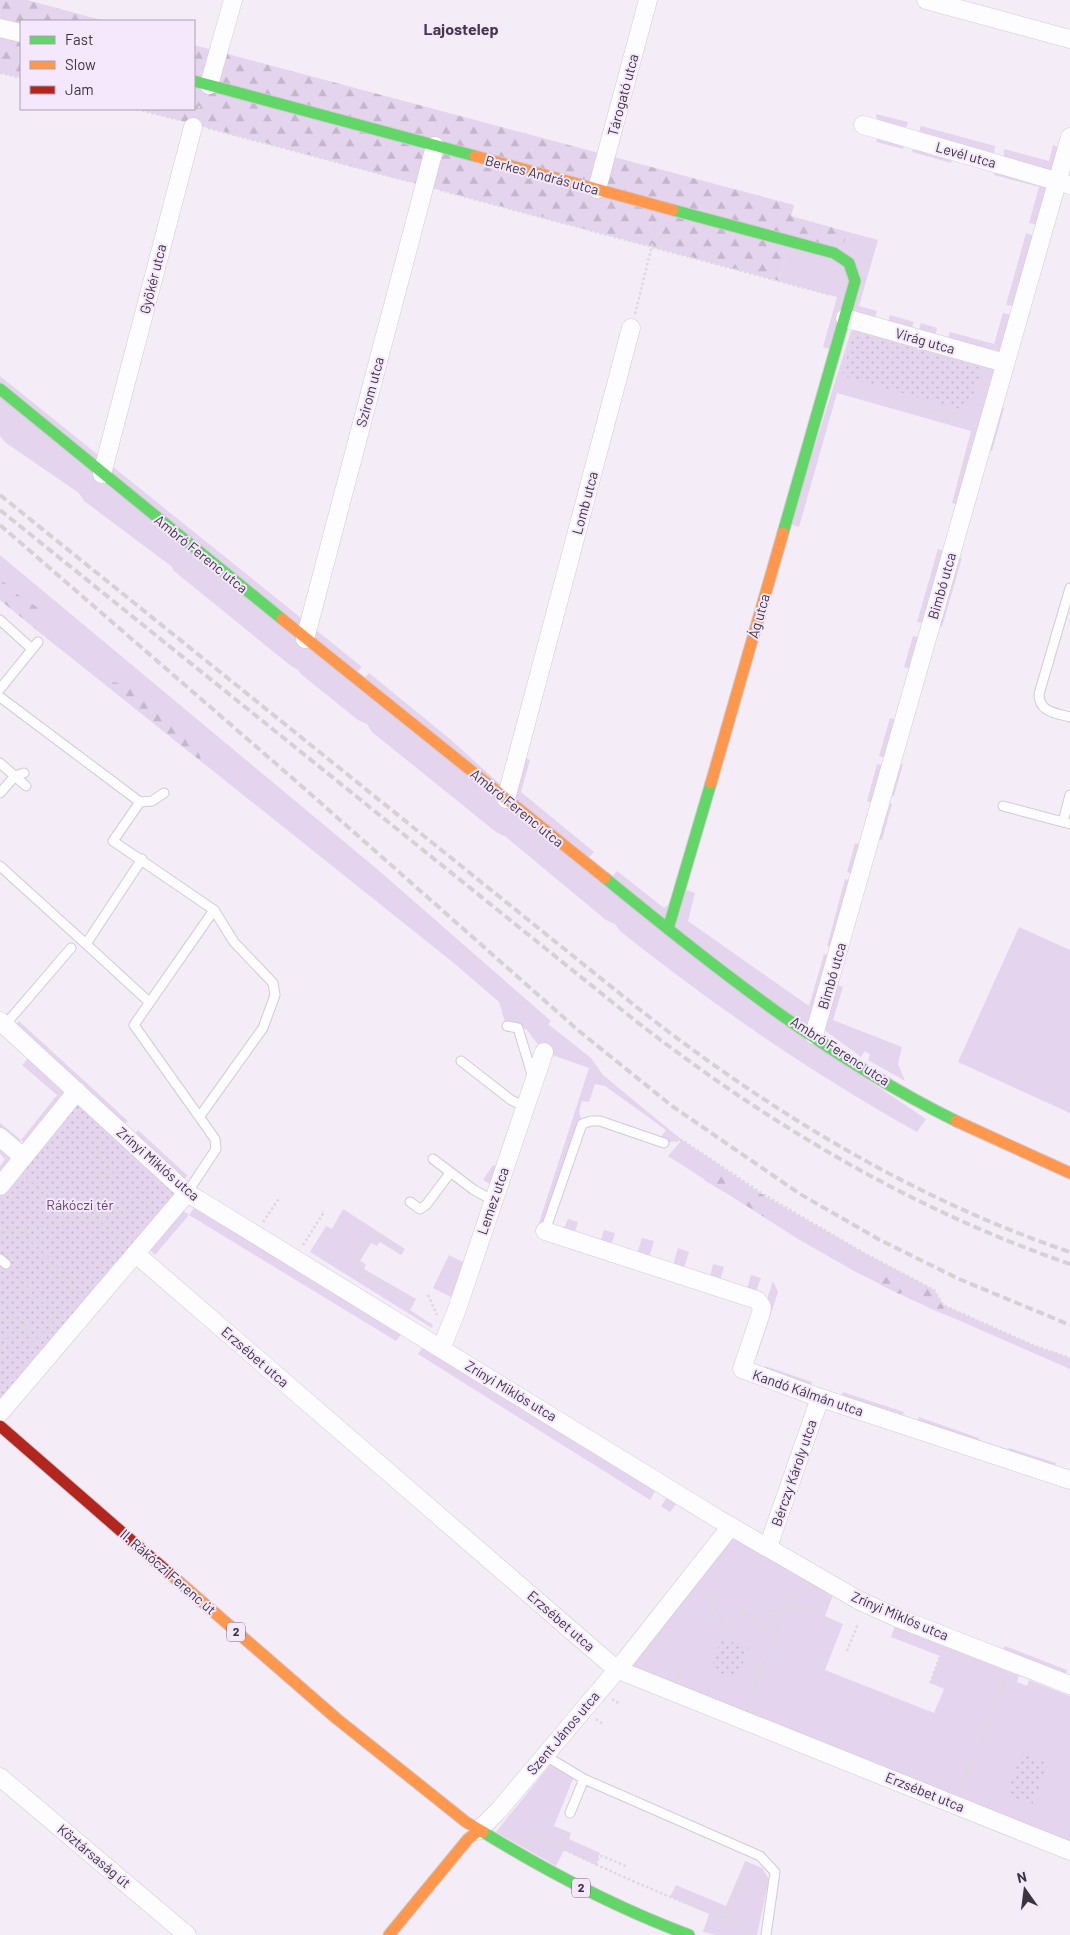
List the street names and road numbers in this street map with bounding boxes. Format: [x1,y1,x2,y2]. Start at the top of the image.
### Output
street label: Tárogató utca [603,52,642,138]
street label: Levél utca [934,138,998,171]
street label: Berkes András utca [483,151,601,198]
street label: Gyökér utca [136,242,169,315]
street label: Virág utca [893,324,957,357]
street label: Szirom utca [352,355,387,429]
street label: Lomb utca [568,470,601,536]
street label: Ambró Ferenc utca [151,511,251,596]
street label: Bimbó utca [924,551,959,621]
street label: Ág utca [744,592,773,640]
street label: Ambró Ferenc utca [467,765,567,850]
street label: Bimbó utca [814,941,849,1011]
street label: Ambró Ferenc utca [788,1012,893,1089]
street label: Zrínyi Miklós utca [114,1123,203,1204]
street label: Lemez utca [473,1165,512,1237]
street label: Erzsébet utca [218,1323,292,1390]
street label: Zrínyi Miklós utca [462,1357,560,1425]
street label: Kandó Kálmán utca [751,1366,866,1419]
street label: Bérczy Károly utca [767,1417,820,1528]
street label: II. Rákóczi Ferenc út [117,1525,220,1618]
street label: Erzsébet utca [524,1587,598,1654]
street label: Zrínyi Miklós utca [849,1587,951,1644]
road number: 2 [227,1622,245,1641]
street label: Szent János utca [523,1687,603,1778]
street label: Erzsébet utca [883,1768,967,1815]
street label: Köztársaság út [54,1820,134,1891]
road number: 2 [572,1879,590,1898]

